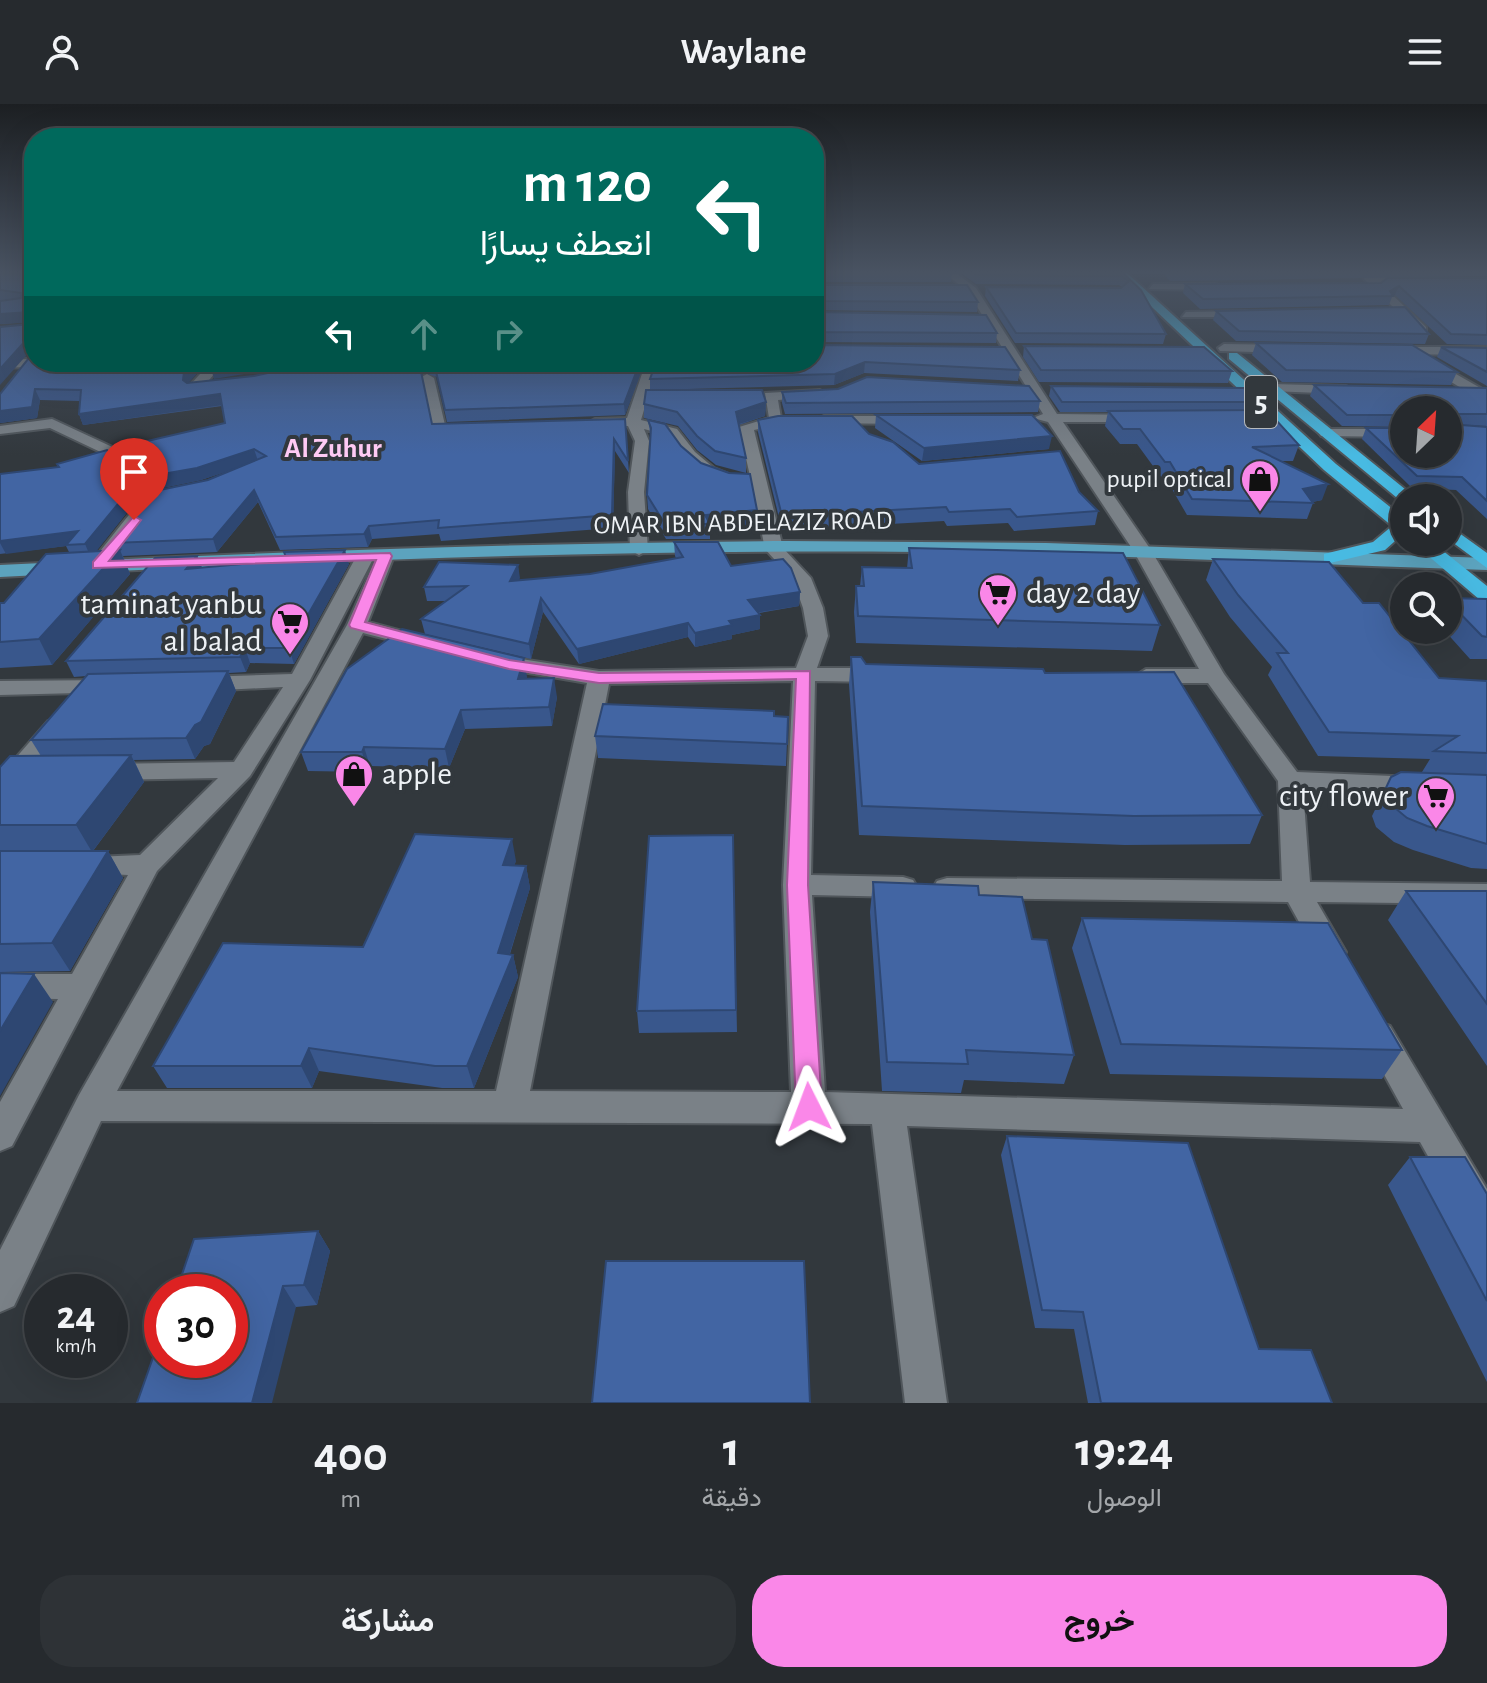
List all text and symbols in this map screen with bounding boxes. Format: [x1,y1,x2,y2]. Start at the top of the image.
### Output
icon: person [40,30,84,74]
icon: menu [1403,30,1447,74]
text: Waylane [680,34,807,70]
text: 120 m [523,156,652,212]
icon: left [680,160,784,264]
text: انعطف يسارًا [480,226,652,262]
icon: left [318,312,362,356]
icon: ahead [402,312,446,356]
icon: right [486,312,530,356]
road number: 5 [1245,376,1277,428]
north arrow [1390,396,1462,468]
map controls [1390,396,1462,644]
district label: Al Zuhur [284,435,382,463]
pin [100,438,168,520]
icon: arrive [112,450,156,494]
shop icon: pupil optical [1239,458,1281,513]
place label: pupil optical [1106,466,1232,492]
button: sound [1390,484,1462,556]
street label: OMAR IBN ABDELAZIZ ROAD [593,507,893,539]
supermarket icon: day 2 day [977,572,1019,627]
button: search [1390,572,1462,644]
place label: day 2 day [1026,577,1141,609]
place label: taminat yanbu al balad [80,588,262,657]
supermarket icon: taminat yanbu al balad [269,601,311,656]
shop icon: apple [333,753,375,808]
place label: apple [382,758,452,790]
supermarket icon: city flower [1415,775,1457,830]
place label: city flower [1279,780,1409,812]
position arrow [767,1065,851,1149]
speed limit sign: 30 [144,1274,248,1378]
text: 24 [57,1296,95,1336]
text: km/h [55,1336,97,1356]
text: 1 [723,1427,740,1475]
text: 19:24 [1075,1427,1173,1475]
text: 400 [314,1432,388,1480]
text: دقيقة [701,1485,762,1511]
text: الوصول [1087,1485,1162,1511]
text: m [340,1486,361,1512]
button: مشاركة [40,1575,736,1667]
button: خروج [752,1575,1447,1667]

